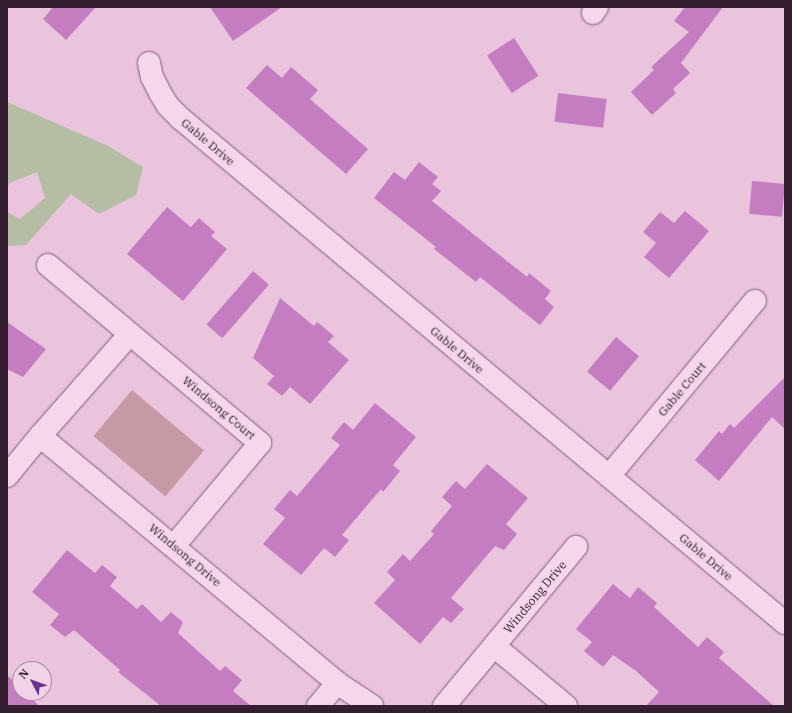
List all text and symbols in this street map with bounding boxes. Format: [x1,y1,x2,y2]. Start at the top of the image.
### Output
street label: Gable Drive [178,115,238,169]
street label: Gable Drive [427,323,487,377]
street label: Gable Court [655,359,709,419]
street label: Windsong Court [179,373,259,443]
street label: Windsong Drive [146,521,224,589]
street label: Gable Drive [676,530,736,584]
street label: Windsong Drive [501,558,569,636]
north arrow [12,661,52,701]
text: N [16,666,32,682]

